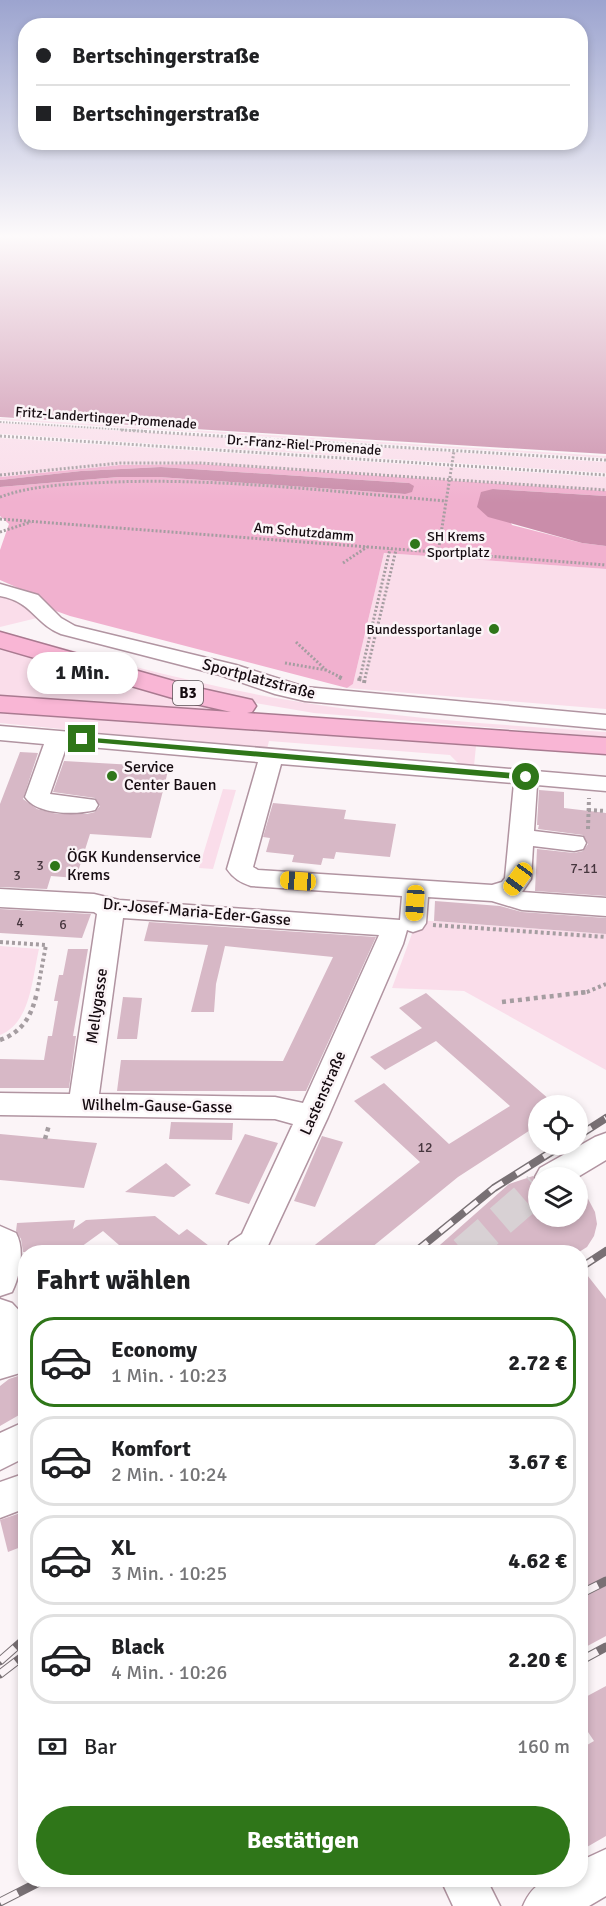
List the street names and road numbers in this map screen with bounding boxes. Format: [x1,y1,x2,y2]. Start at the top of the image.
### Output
street label: Fritz-Landertinger-Promenade [15,403,197,433]
street label: Dr.-Franz-Riel-Promenade [226,431,382,459]
street label: Am Schutzdamm [253,519,355,545]
street label: Sportplatzstraße [200,654,318,704]
road number: B3 [173,681,203,705]
street label: Dr.-Josef-Maria-Eder-Gasse [102,894,292,930]
street label: Mellygasse [82,967,112,1045]
street label: Lastenstraße [296,1048,350,1138]
street label: Wilhelm-Gause-Gasse [82,1095,232,1117]

